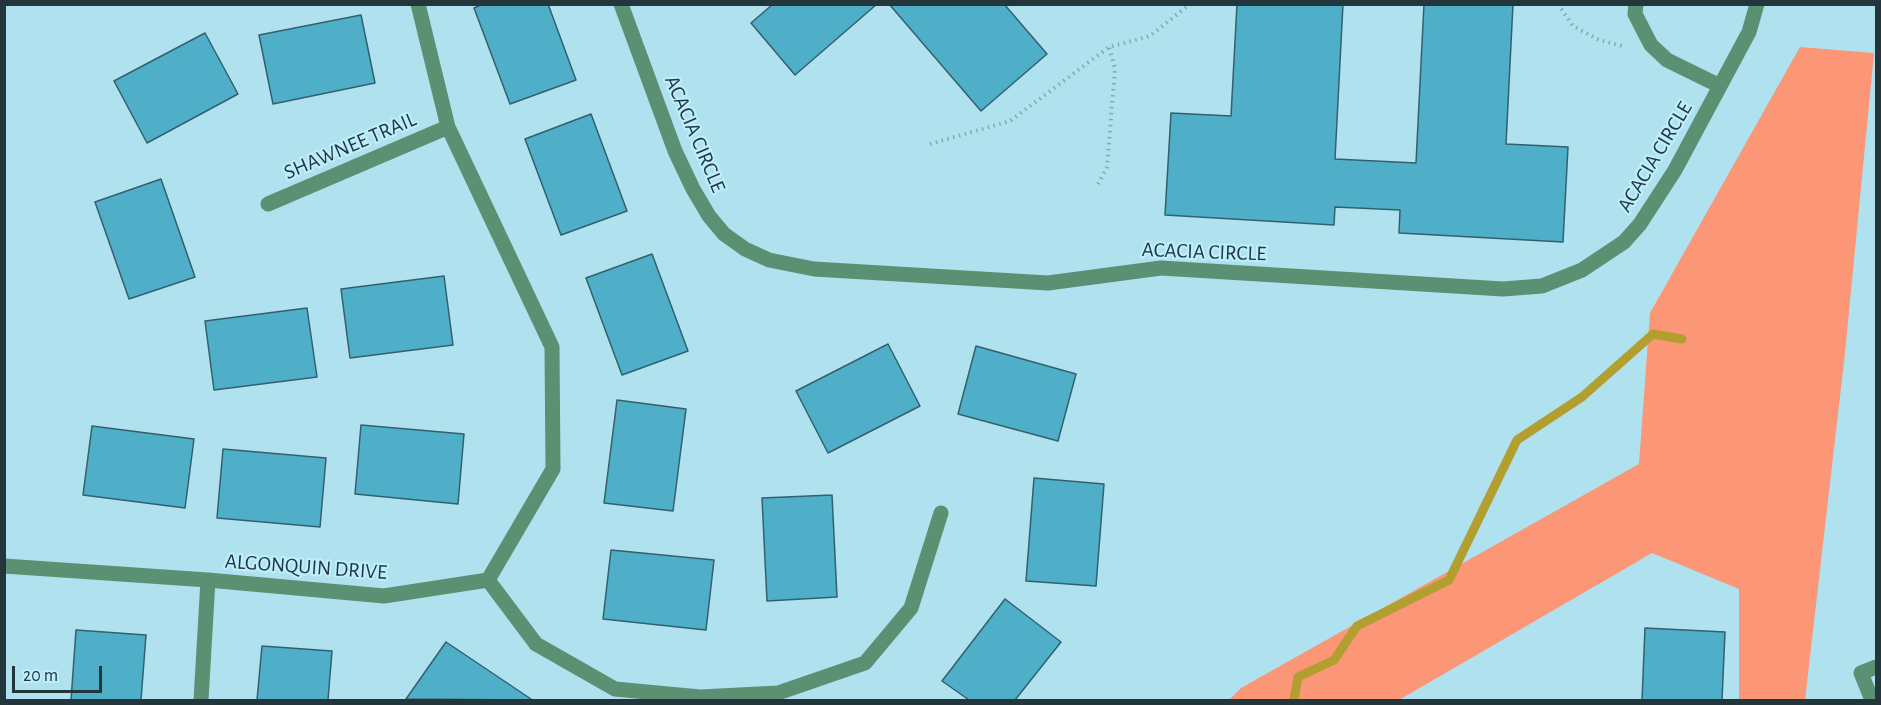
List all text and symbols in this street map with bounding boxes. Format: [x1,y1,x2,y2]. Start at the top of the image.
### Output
street label: ACACIA CIRCLE [659,72,731,196]
street label: ACACIA CIRCLE [1612,97,1698,217]
street label: SHAWNEE TRAIL [280,107,420,185]
street label: ACACIA CIRCLE [1141,237,1267,267]
street label: ALGONQUIN DRIVE [224,549,388,585]
scale bar [15,654,105,692]
text: 20 m [23,667,58,685]

